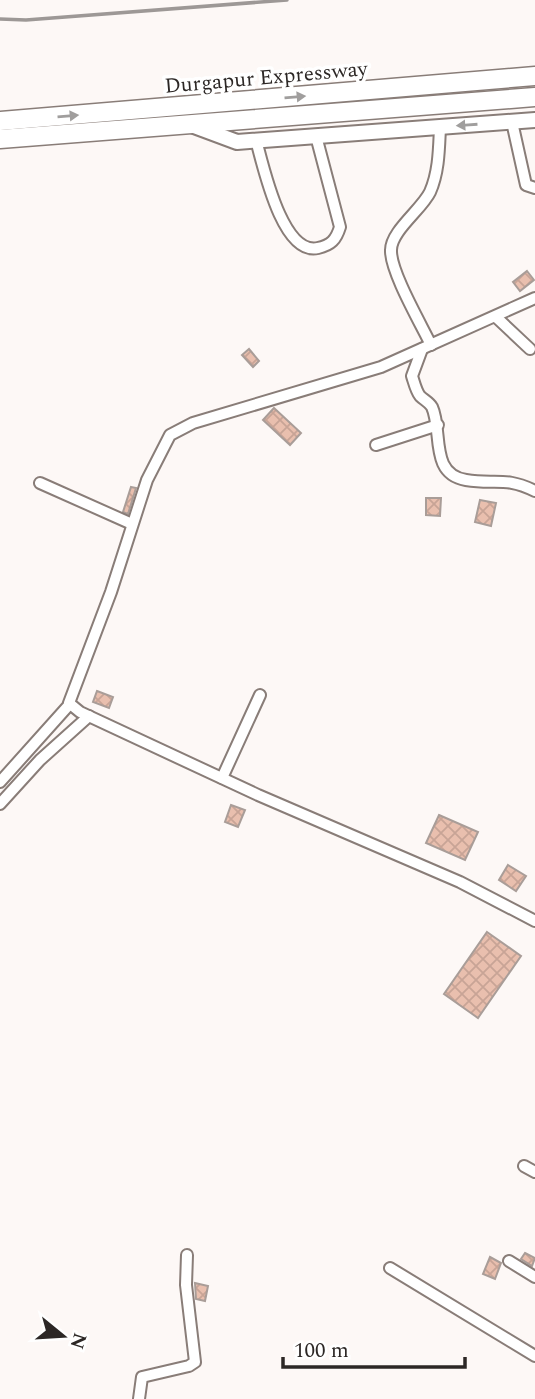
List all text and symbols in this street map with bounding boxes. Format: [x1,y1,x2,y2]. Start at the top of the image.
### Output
street label: Durgapur Expressway [163,53,370,103]
one-way arrow [284,91,306,102]
one-way arrow [57,110,79,121]
one-way arrow [456,120,478,131]
north arrow [28,1301,98,1371]
scale bar [283,1326,465,1370]
text: N [62,1329,94,1353]
text: 100 m [294,1335,349,1367]

